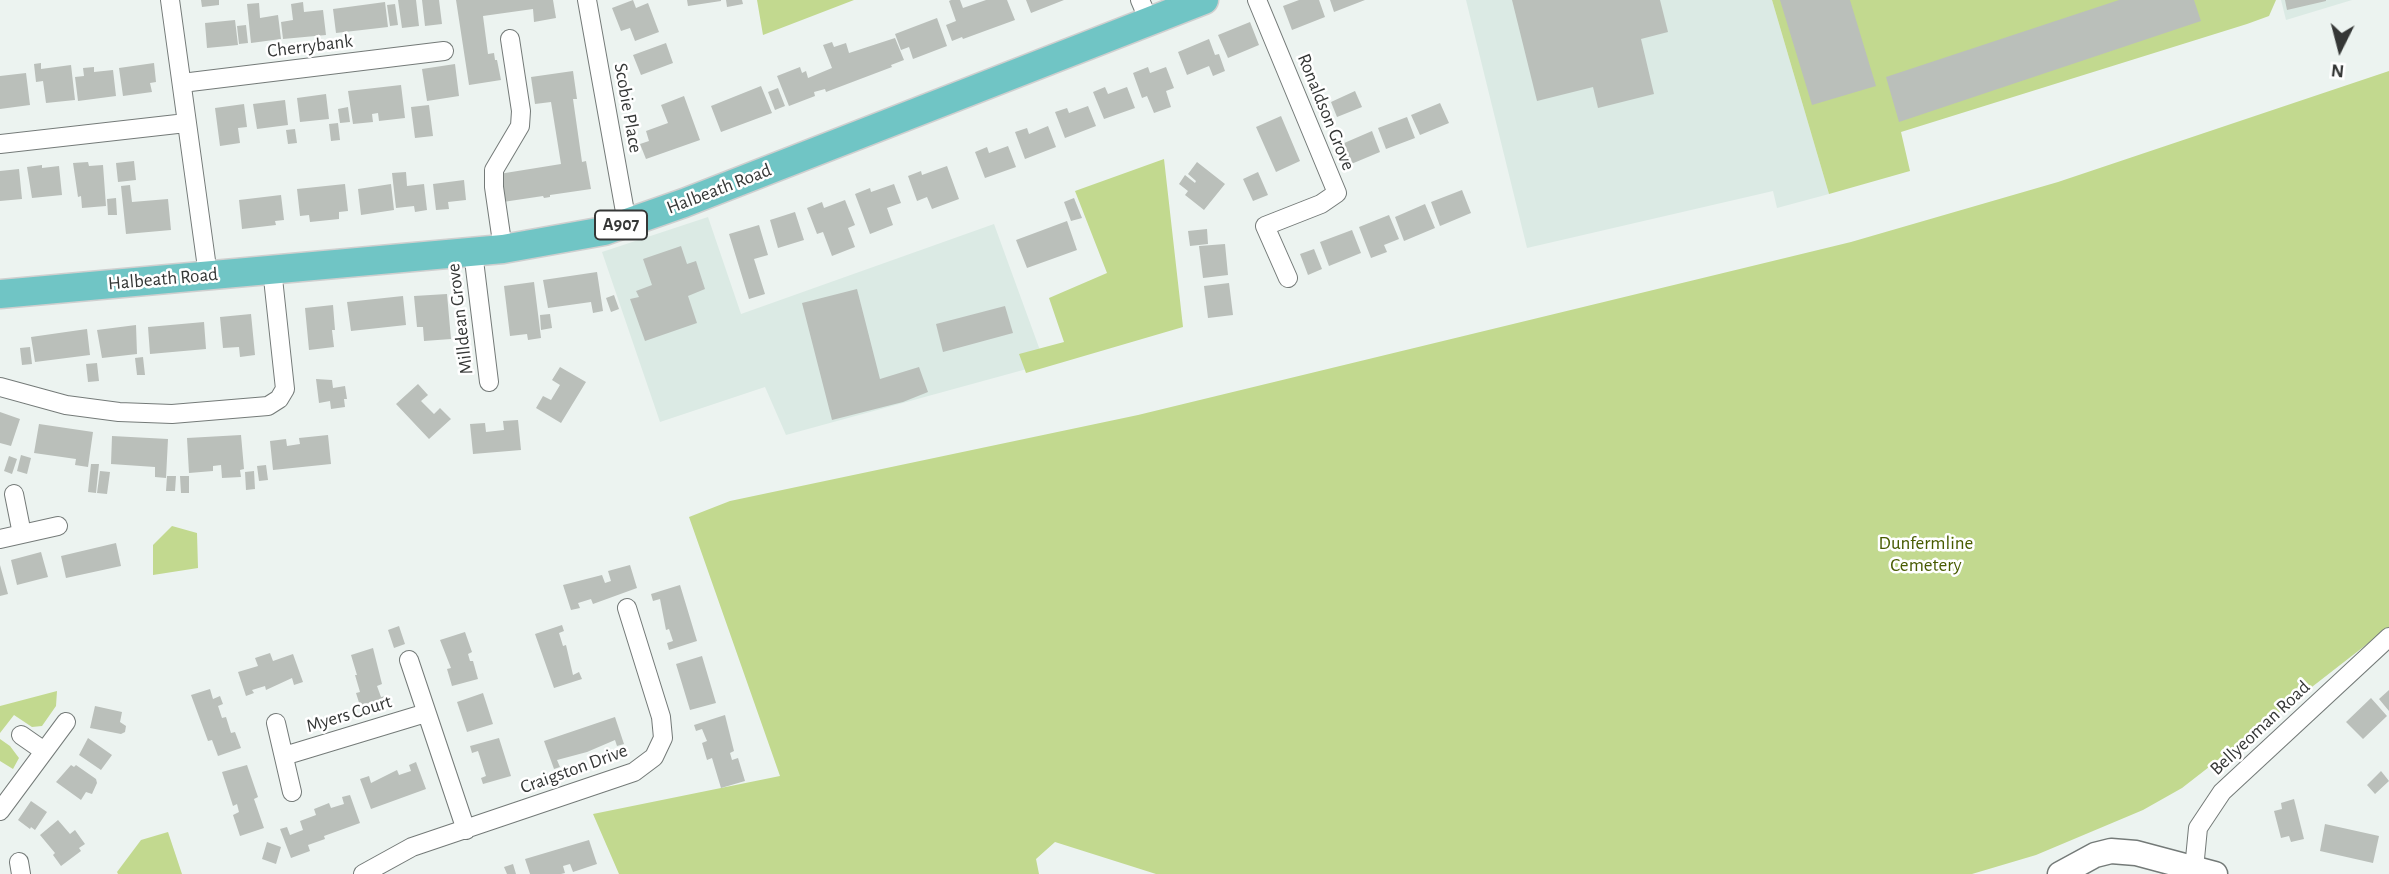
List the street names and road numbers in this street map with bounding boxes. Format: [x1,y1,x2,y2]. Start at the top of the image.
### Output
street label: Cherrybank [266,29,354,63]
street label: Ronaldson Grove [1292,50,1360,174]
street label: Scobie Place [609,61,647,155]
street label: Halbeath Road [663,159,775,219]
road number: A907 [595,210,647,240]
street label: Milldean Grove [442,262,478,376]
street label: Halbeath Road [107,263,219,295]
street label: Bellyeoman Road [2205,676,2315,780]
street label: Myers Court [304,690,394,738]
street label: Craigston Drive [517,739,631,799]

